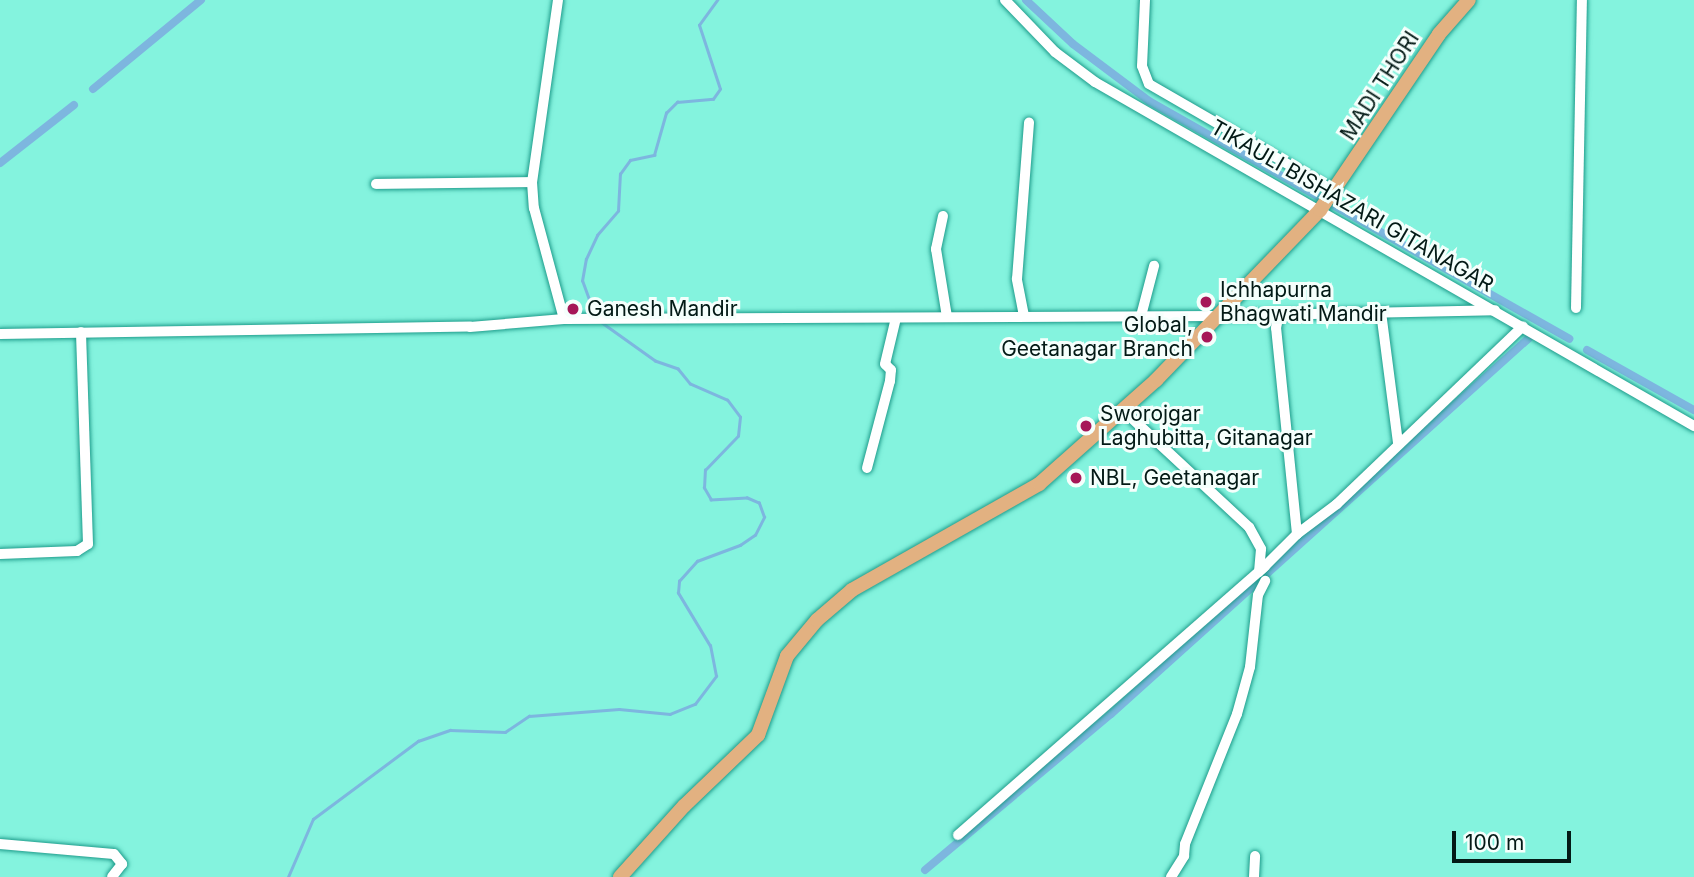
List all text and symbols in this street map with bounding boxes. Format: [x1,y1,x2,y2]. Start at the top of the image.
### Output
street label: MADI THORI [1336,27,1424,145]
street label: TIKAULI BISHAZARI GITANAGAR [1206,114,1498,298]
place label: Ichhapurna Bhagwati Mandir [1220,277,1387,327]
marker: Ichhapurna Bhagwati Mandir [1198,294,1214,310]
place label: Ganesh Mandir [587,296,738,322]
marker: Ganesh Mandir [565,301,581,317]
place label: Global, Geetanagar Branch [1001,312,1193,362]
marker: Global, Geetanagar Branch [1199,329,1215,345]
place label: Sworojgar Laghubitta, Gitanagar [1100,401,1313,451]
marker: Sworojgar Laghubitta, Gitanagar [1078,418,1094,434]
place label: NBL, Geetanagar [1090,465,1259,491]
marker: NBL, Geetanagar [1068,470,1084,486]
scale bar [1456,818,1575,862]
text: 100 m [1465,830,1524,855]

